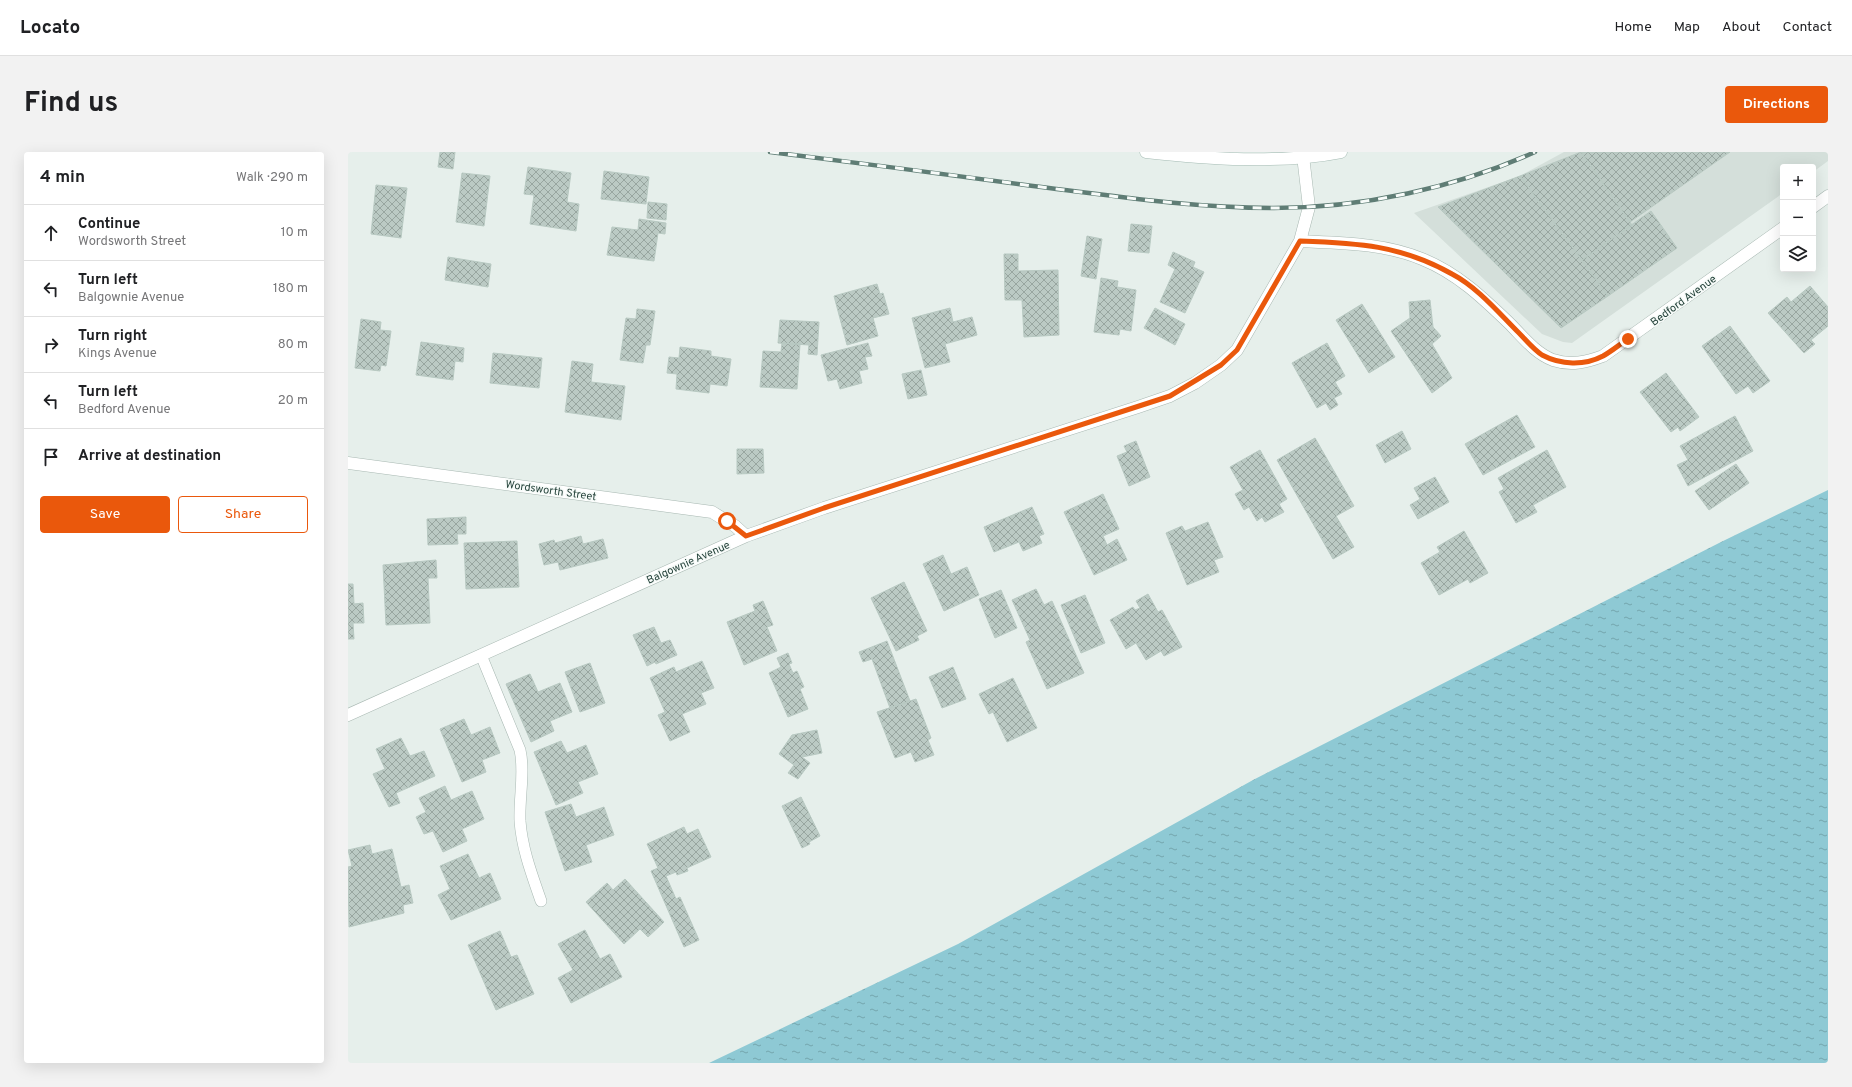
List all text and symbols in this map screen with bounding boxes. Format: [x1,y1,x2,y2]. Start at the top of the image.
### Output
text: Locato [20,16,80,40]
text: Home [1615,19,1652,36]
text: Map [1674,19,1700,36]
text: About [1722,19,1761,36]
text: Contact [1783,19,1832,36]
text: Find us [24,86,118,122]
button: Directions [1725,86,1828,123]
map controls [1780,164,1816,272]
button: + [1780,164,1816,200]
text: 4 min [40,167,85,189]
text: Walk · 290 m [236,170,308,186]
button: − [1780,200,1816,236]
text: Continue [78,215,140,234]
icon: ahead [40,222,62,244]
text: 10 m [281,225,308,241]
text: Wordsworth Street [78,234,186,250]
button: layers [1780,236,1816,272]
text: Turn left [78,271,138,290]
street label: Bedford Avenue [1648,272,1719,329]
icon: left [40,278,62,300]
text: 180 m [273,281,308,297]
text: Balgownie Avenue [78,290,184,306]
text: Turn right [78,327,147,346]
route end [1619,330,1637,348]
icon: right [40,334,62,356]
text: 80 m [278,337,308,353]
text: Kings Avenue [78,346,157,362]
text: Turn left [78,383,138,402]
icon: left [40,390,62,412]
text: 20 m [278,393,308,409]
text: Bedford Avenue [78,402,170,418]
icon: arrive [40,446,62,468]
text: Arrive at destination [78,447,221,466]
street label: Wordsworth Street [505,478,597,504]
button: Save [40,496,170,533]
button: Share [178,496,308,533]
route start [718,512,736,530]
street label: Balgownie Avenue [645,538,732,588]

